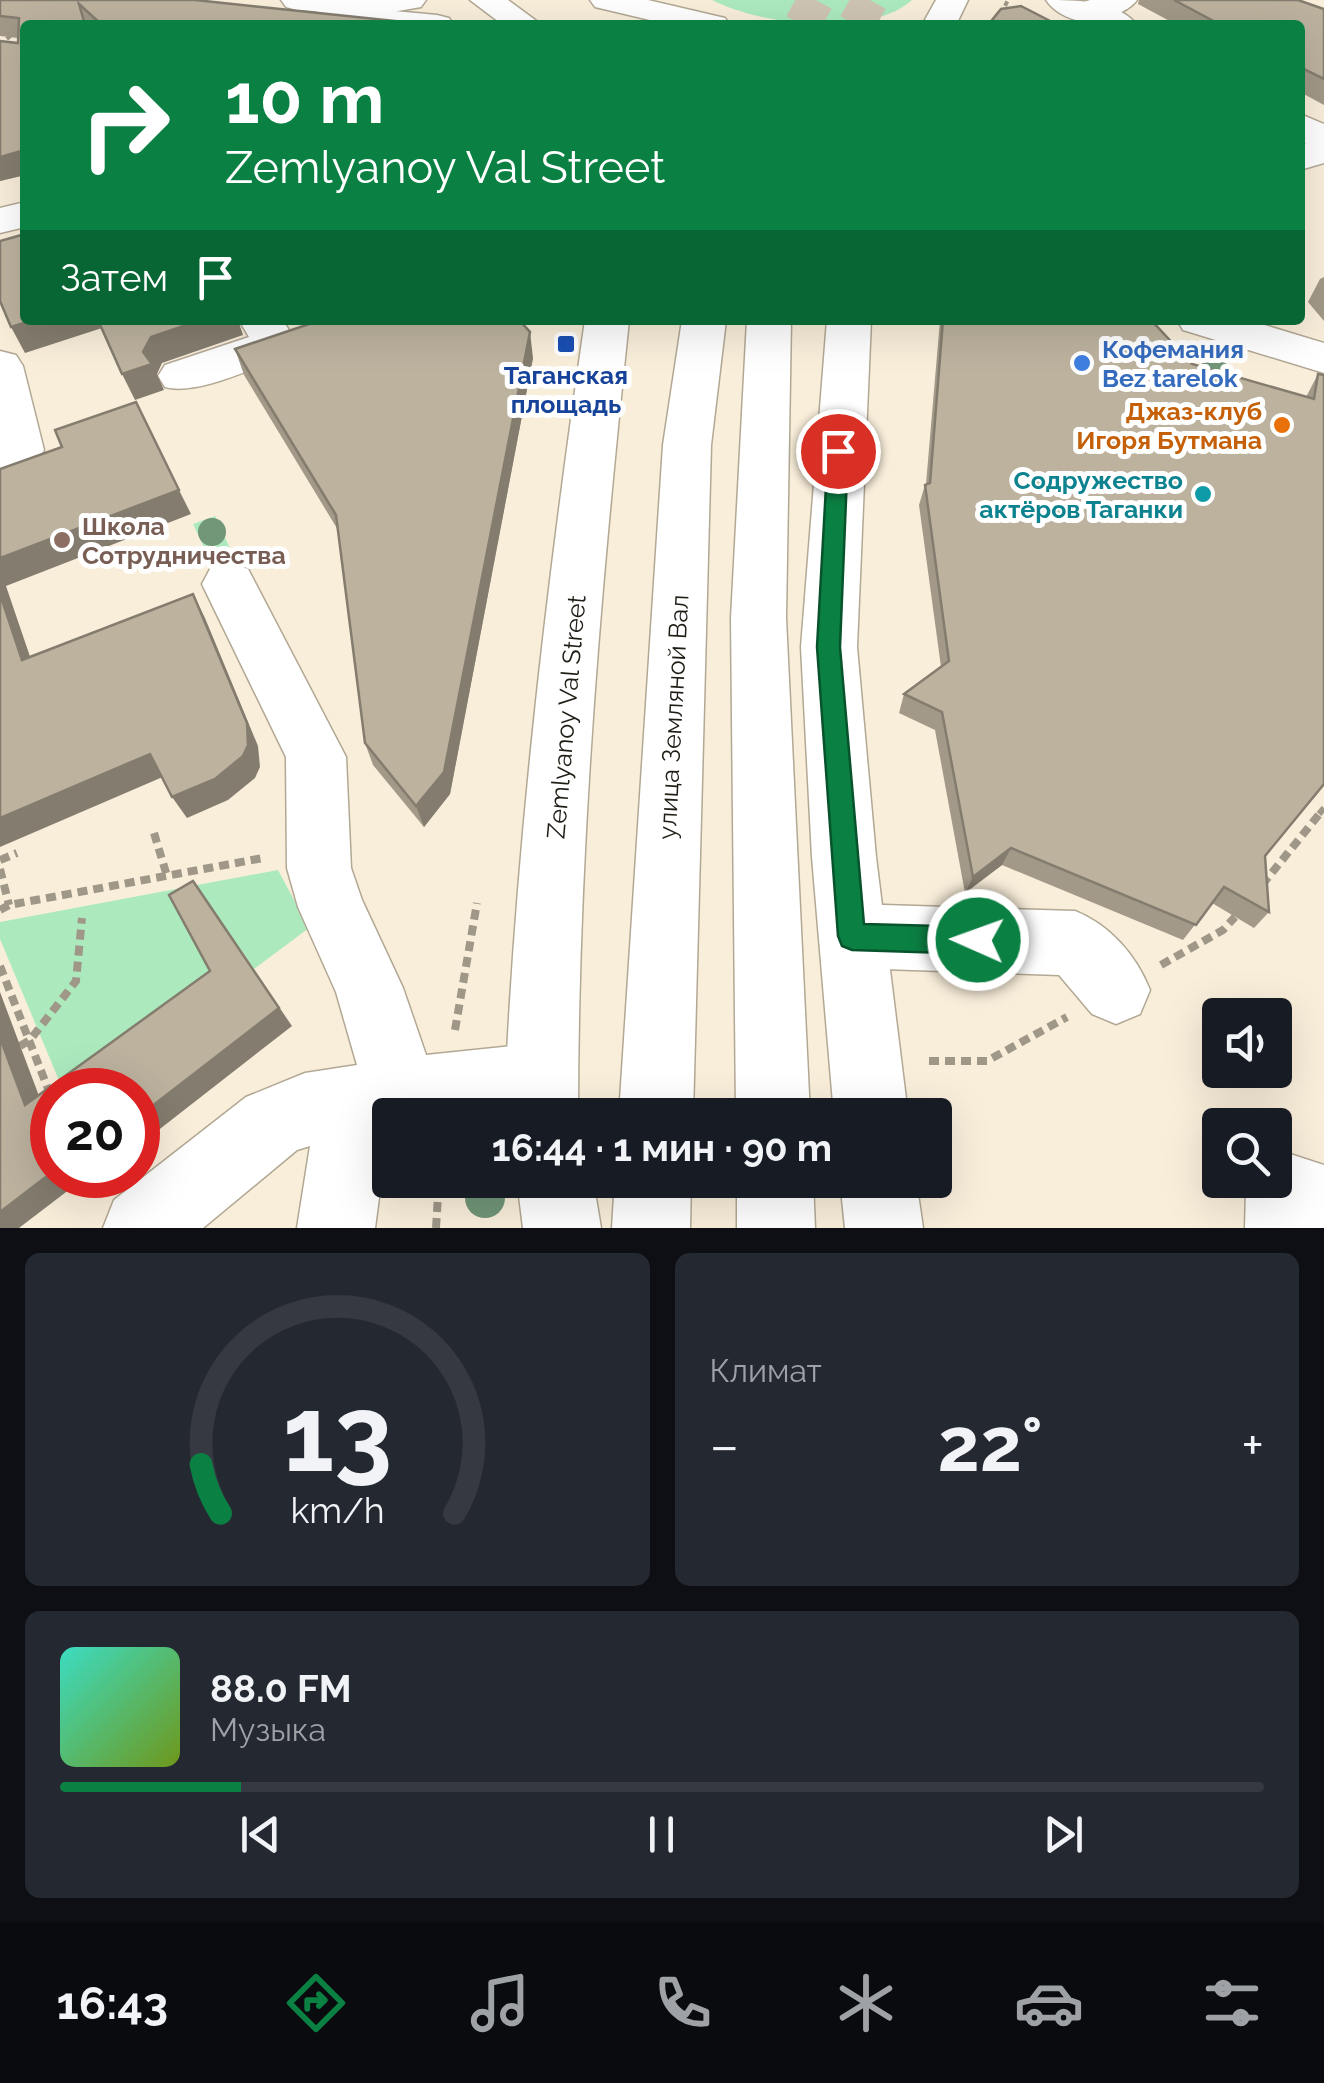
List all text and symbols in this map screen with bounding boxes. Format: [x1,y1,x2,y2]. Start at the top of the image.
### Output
text: 10 m [225,57,385,139]
icon: right [60,60,190,190]
text: Zemlyanoy Val Street [225,141,665,194]
icon: arrive [188,250,243,305]
text: Затем [60,255,168,300]
marker: Таганская площадь [555,333,577,355]
place label: Кофемания Bez tarelok [1102,334,1244,393]
marker: Кофемания Bez tarelok [1071,352,1093,374]
place label: Таганская площадь [504,360,628,419]
place label: Джаз-клуб Игоря Бутмана [1076,396,1262,455]
pin [796,409,881,494]
marker: Джаз-клуб Игоря Бутмана [1271,414,1293,436]
icon: arrive [811,424,866,479]
place label: Содружество актёров Таганки [979,465,1183,524]
marker: Содружество актёров Таганки [1192,483,1214,505]
place label: Школа Сотрудничества [82,511,286,570]
marker: Школа Сотрудничества [51,529,73,551]
street label: Zemlyanoy Val Street [540,593,592,840]
street label: улица Земляной Вал [652,594,694,840]
position arrow [926,888,1030,992]
map controls [1202,998,1292,1198]
button: sound [1202,998,1292,1088]
speed limit sign: 20 [30,1068,160,1198]
button: search [1202,1108,1292,1198]
text: 16:44 · 1 мин · 90 m [492,1125,832,1170]
text: Климат [710,1352,822,1389]
text: 13 [283,1373,392,1495]
text: 22° [937,1400,1043,1489]
text: − [710,1413,739,1478]
text: + [1241,1413,1264,1478]
text: km/h [290,1489,384,1531]
text: 88.0 FM [210,1666,352,1711]
text: Музыка [210,1711,326,1748]
icon: previous [233,1807,288,1862]
icon: pause [634,1807,689,1862]
icon: next [1036,1807,1091,1862]
icon: directions [281,1968,351,2038]
icon: music [465,1968,535,2038]
icon: phone [648,1968,718,2038]
icon: climate [831,1968,901,2038]
icon: car [1014,1968,1084,2038]
icon: filters [1197,1968,1267,2038]
text: 16:43 [57,1977,168,2030]

